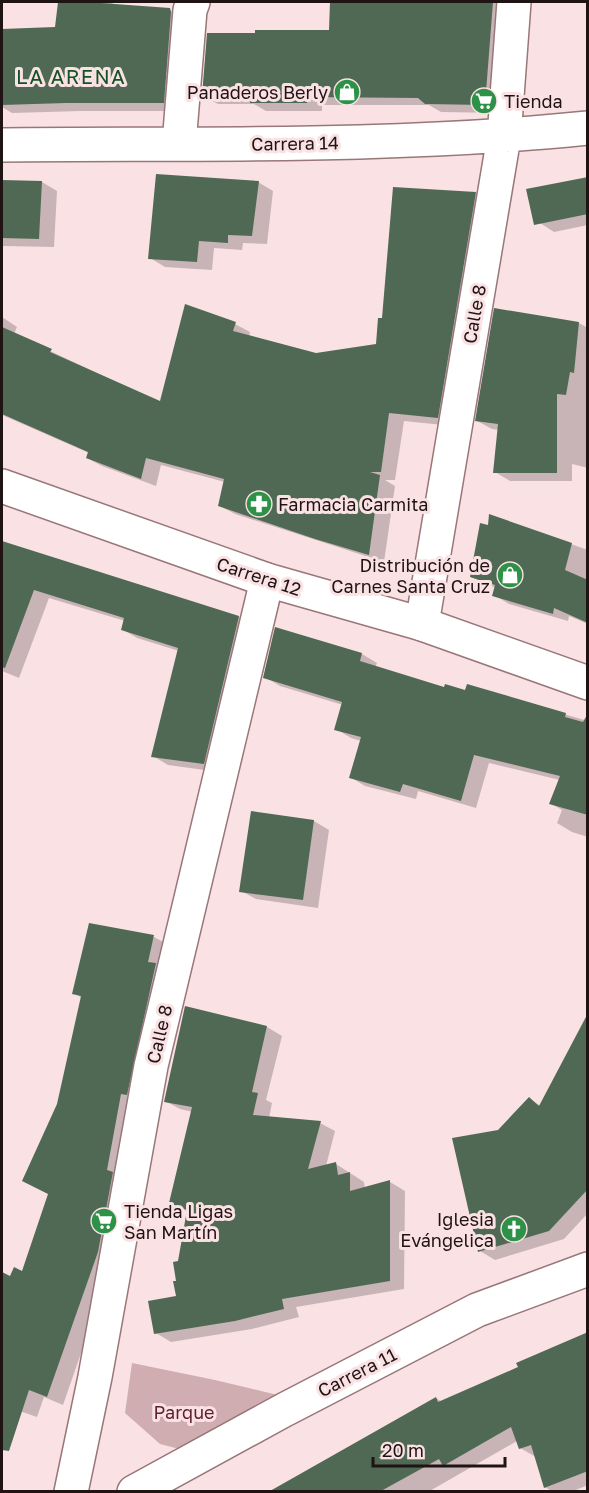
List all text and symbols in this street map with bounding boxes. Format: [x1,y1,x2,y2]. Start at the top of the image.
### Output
district label: LA ARENA [16,64,126,88]
shop icon: Panaderos Berly [332,77,362,107]
place label: Panaderos Berly [187,81,328,103]
supermarket icon: Tienda [469,86,499,116]
place label: Tienda [504,90,563,112]
street label: Carrera 14 [251,131,339,155]
street label: Calle 8 [458,283,490,345]
pharmacy icon: Farmacia Carmita [244,489,274,519]
place label: Farmacia Carmita [278,493,429,515]
street label: Carrera 12 [214,552,304,600]
place label: Distribución de Carnes Santa Cruz [331,554,490,597]
shop icon: Distribución de Carnes Santa Cruz [495,560,525,590]
street label: Calle 8 [142,1002,176,1066]
place label: Tienda Ligas San Martín [124,1200,233,1243]
supermarket icon: Tienda Ligas San Martín [89,1206,119,1236]
place label: Iglesia Evángelica [400,1208,494,1251]
church icon: Iglesia Evángelica [499,1214,529,1244]
street label: Carrera 11 [314,1343,400,1401]
park label: Parque [153,1401,215,1423]
scale bar [373,1430,505,1468]
text: 20 m [382,1439,424,1461]

